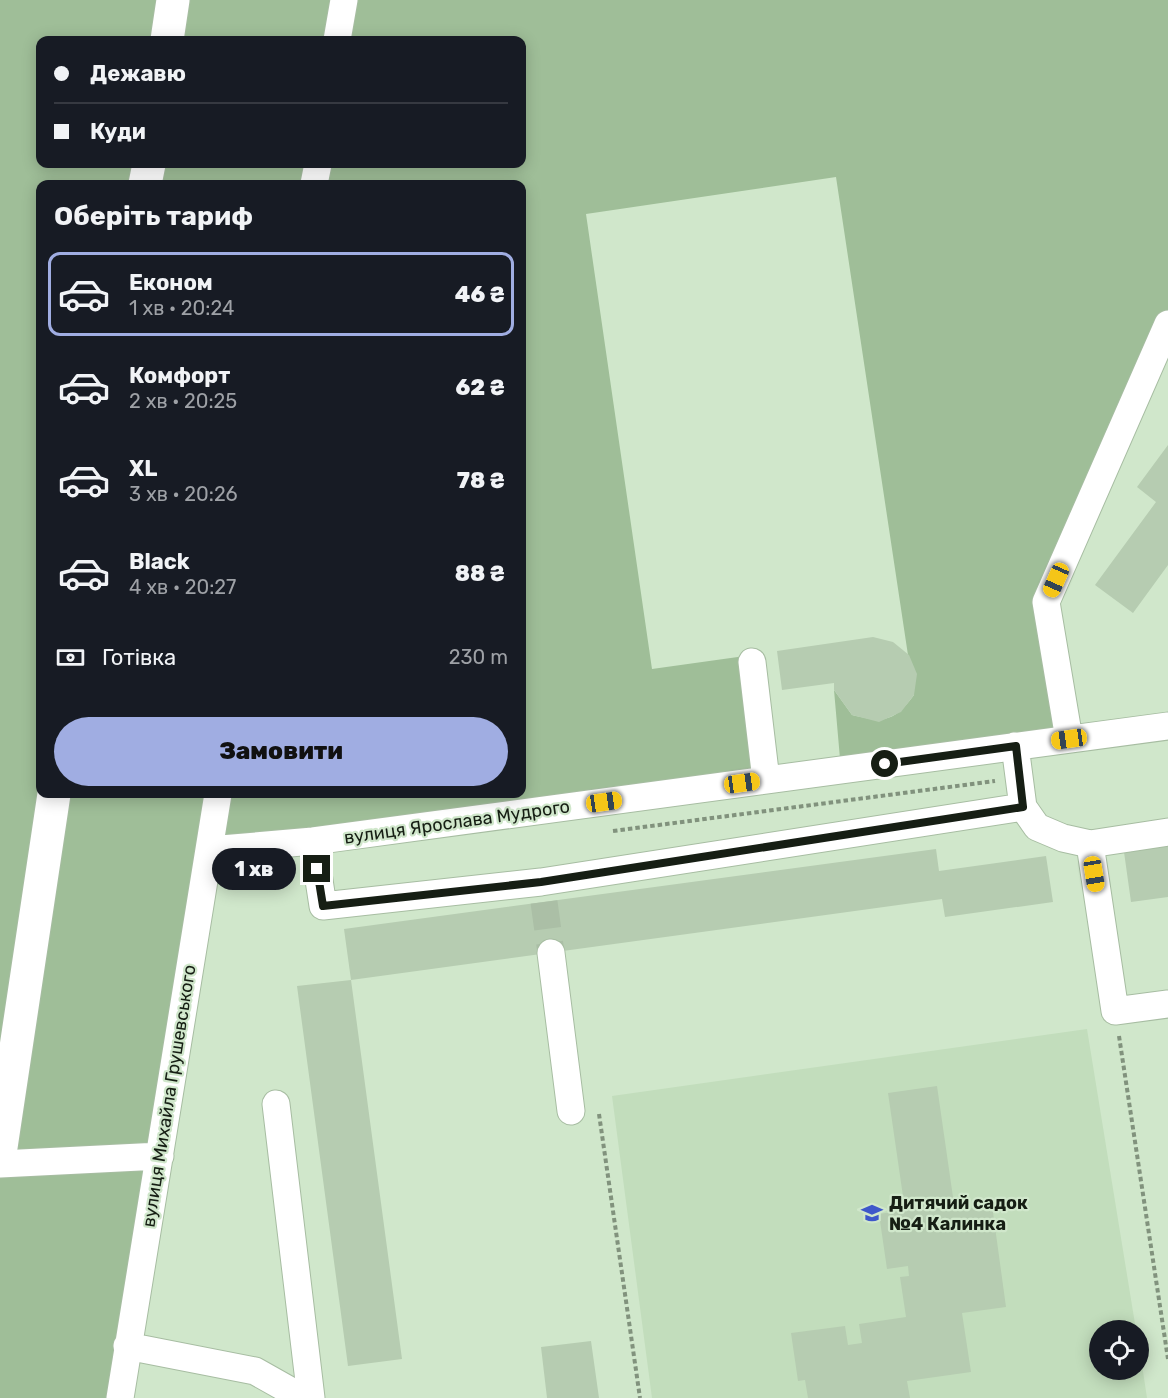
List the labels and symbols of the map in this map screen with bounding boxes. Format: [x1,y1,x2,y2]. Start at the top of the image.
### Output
car [1040,560,1072,600]
car [1050,728,1088,750]
route start [871,750,898,777]
car [723,772,761,794]
car [585,791,623,813]
street label: вулиця Ярослава Мудрого [343,795,571,849]
callout: 1 хв [212,848,296,890]
route end [303,855,330,882]
car [1082,855,1106,893]
street label: вулиця Михайла Грушевського [137,963,201,1229]
place label: Дитячий садок №4 Калинка [889,1192,1028,1235]
school or university icon: Дитячий садок №4 Калинка [860,1201,884,1225]

